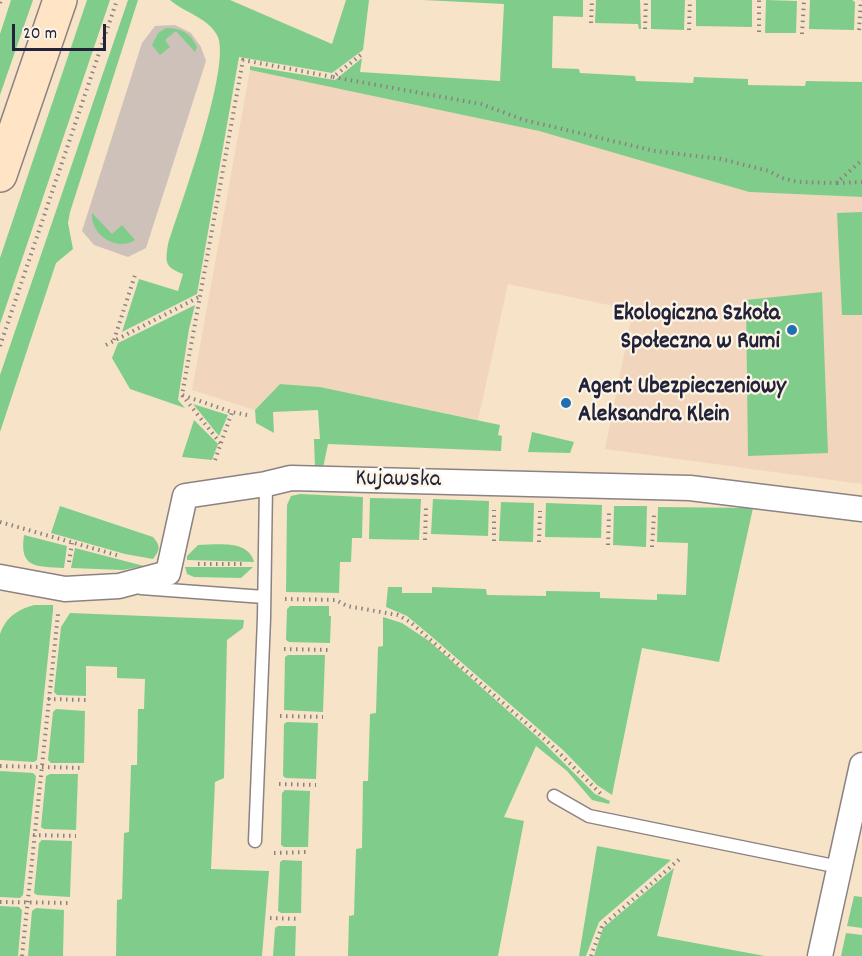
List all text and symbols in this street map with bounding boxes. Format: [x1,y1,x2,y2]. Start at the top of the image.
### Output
scale bar [15,12,110,50]
text: 20 m [23,22,57,47]
place label: Ekologiczna Szkoła Społeczna w Rumi [613,302,780,358]
marker: Ekologiczna Szkoła Społeczna w Rumi [785,323,799,337]
place label: Agent Ubezpieczeniowy Aleksandra Klein [578,375,786,431]
marker: Agent Ubezpieczeniowy Aleksandra Klein [559,396,573,410]
street label: Kujawska [355,466,441,496]

